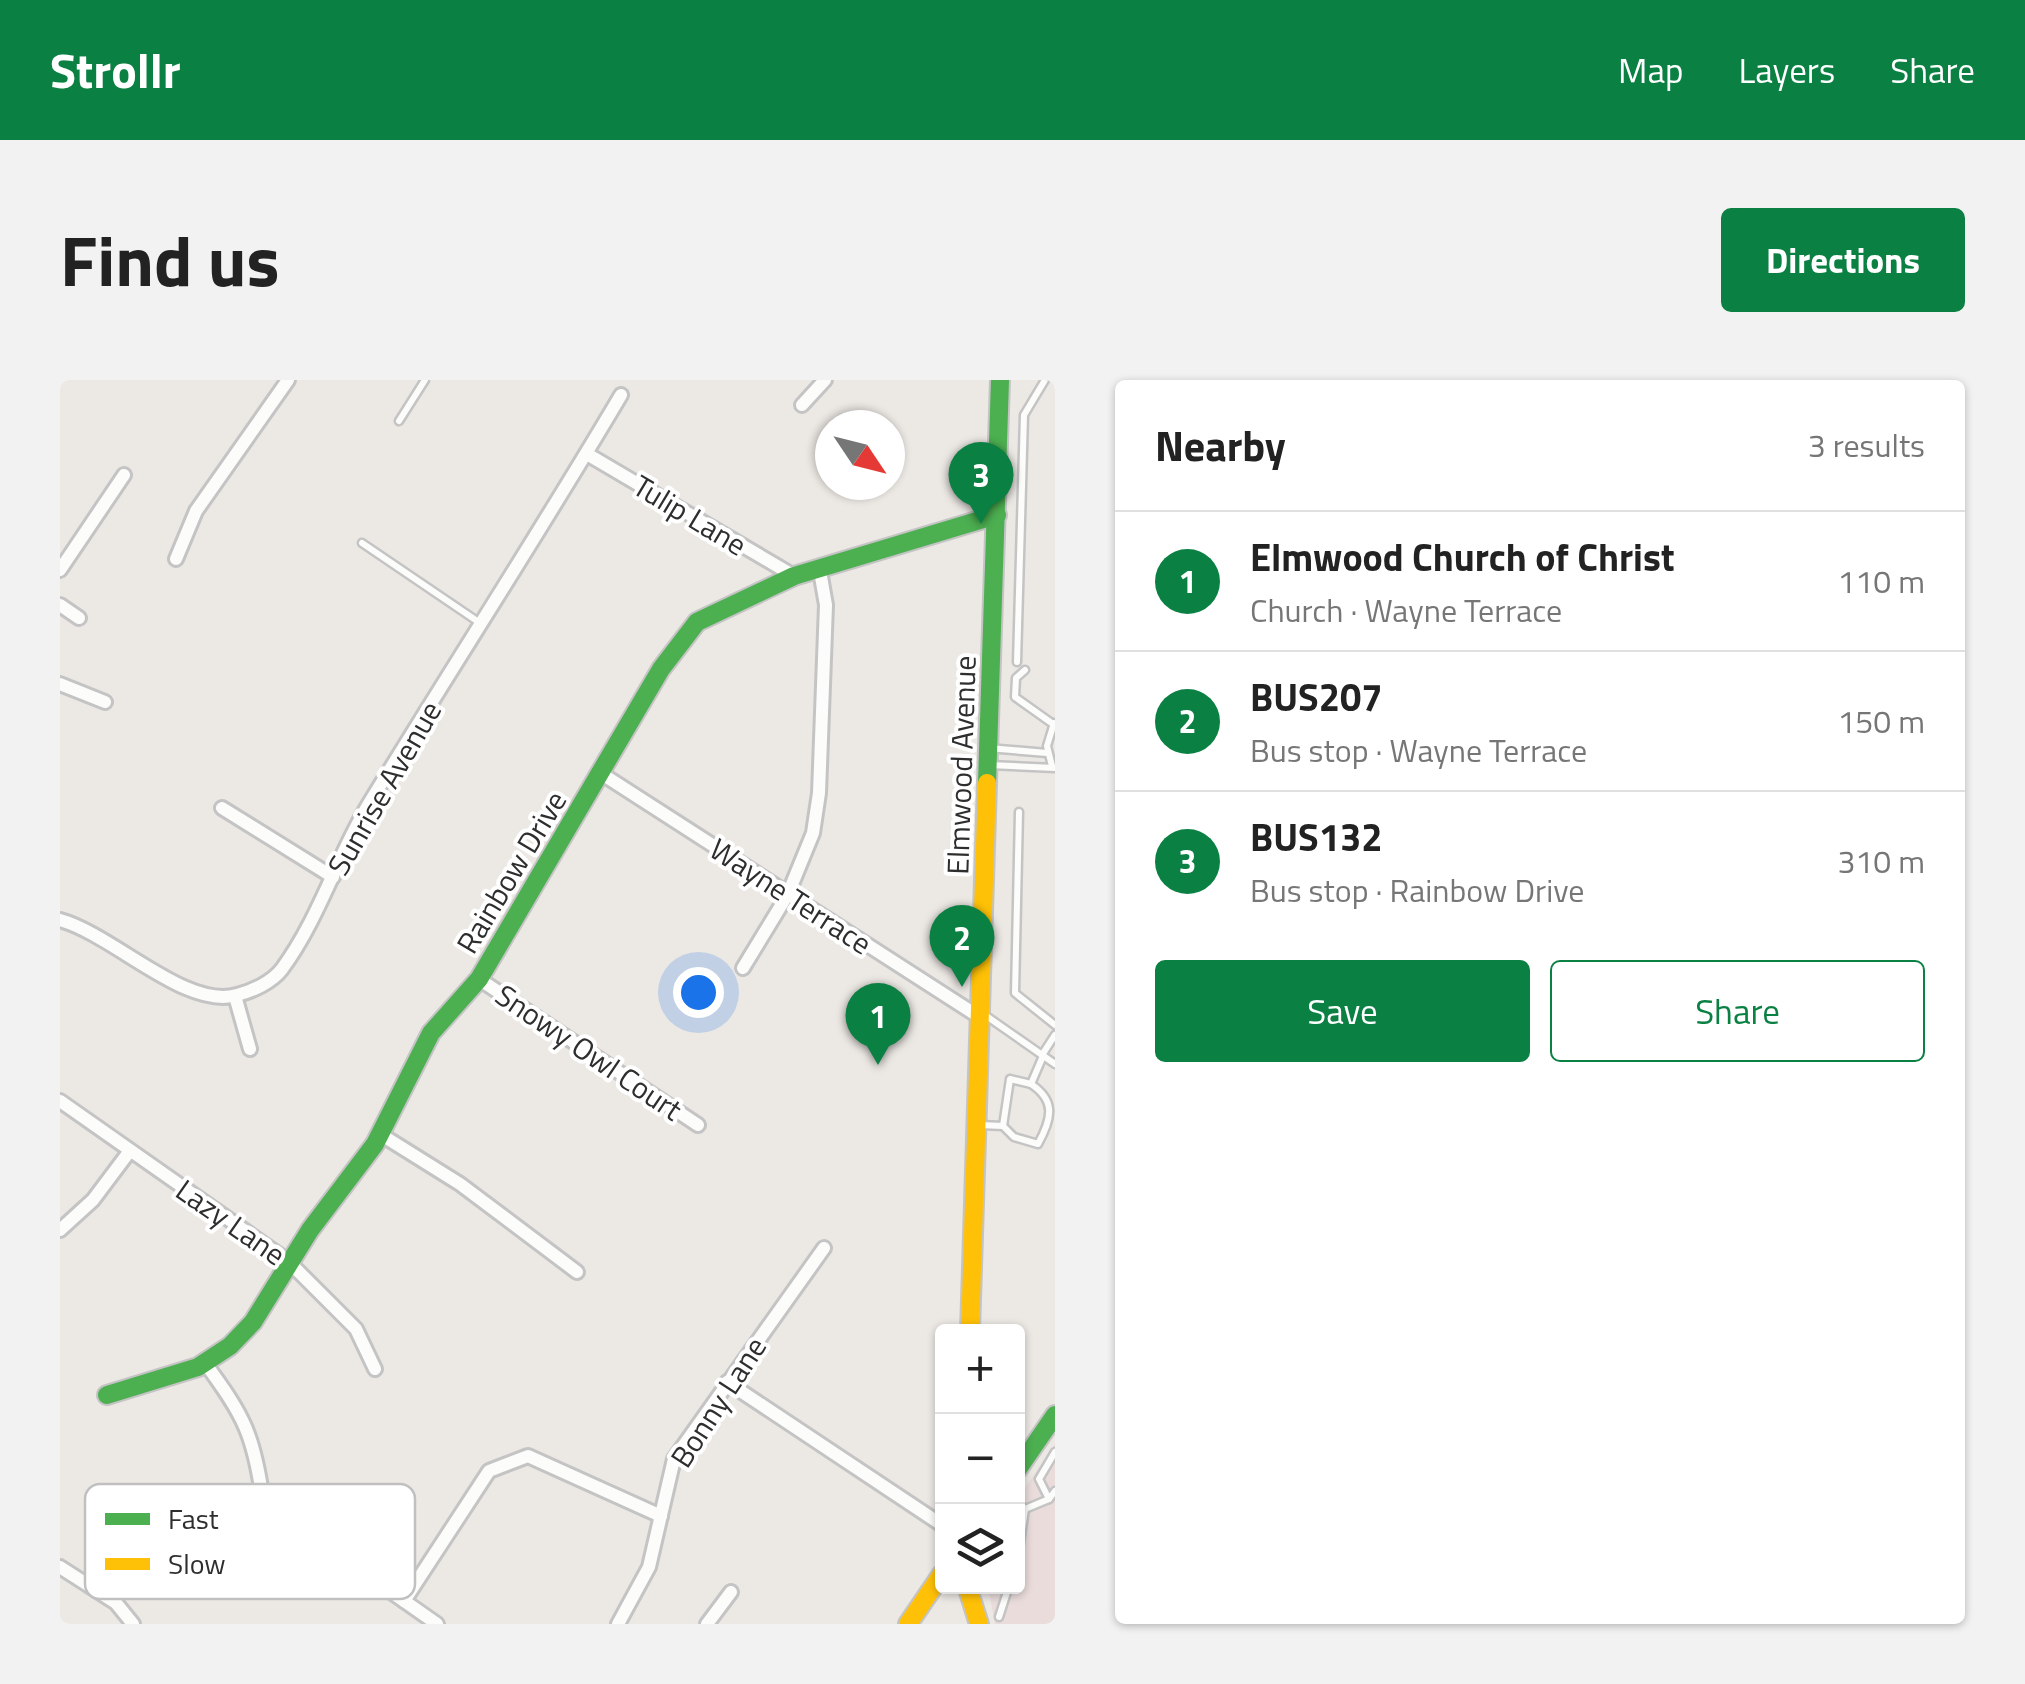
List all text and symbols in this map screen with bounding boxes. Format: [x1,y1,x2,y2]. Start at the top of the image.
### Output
text: Strollr [50,34,181,107]
text: Map [1618,43,1683,97]
text: Layers [1738,43,1835,97]
text: Share [1890,43,1975,97]
text: Find us [60,207,280,313]
button: Directions [1721,208,1965,312]
north arrow [815,410,905,500]
text: Nearby [1155,413,1286,477]
text: 3 results [1808,421,1925,469]
pin: 3 [948,442,1014,524]
street label: Tulip Lane [624,463,756,567]
text: Elmwood Church of Christ [1250,528,1675,586]
text: 1 [1179,557,1196,605]
text: 110 m [1837,557,1925,605]
text: Church · Wayne Terrace [1250,586,1562,634]
street label: Elmwood Avenue [934,655,988,875]
text: BUS207 [1250,668,1383,726]
street label: Sunrise Avenue [315,692,453,884]
text: 2 [1179,697,1196,745]
text: 150 m [1837,697,1925,745]
text: Bus stop · Wayne Terrace [1250,726,1587,774]
street label: Rainbow Drive [444,782,578,962]
text: BUS132 [1250,808,1383,866]
street label: Wayne Terrace [701,826,881,966]
text: 3 [1179,837,1196,885]
text: 310 m [1837,837,1925,885]
text: Bus stop · Rainbow Drive [1250,866,1584,914]
pin: 2 [930,904,994,987]
button: Save [1155,960,1530,1062]
button: Share [1550,960,1925,1062]
your location [673,967,724,1018]
street label: Snowy Owl Court [486,972,692,1132]
pin: 1 [846,982,910,1065]
street label: Lazy Lane [167,1167,295,1277]
map controls [935,1324,1025,1594]
button: + [935,1324,1025,1414]
street label: Bonny Lane [658,1327,778,1477]
button: − [935,1414,1025,1504]
legend [85,1484,415,1599]
text: Fast [168,1497,219,1540]
button: layers [935,1504,1025,1594]
text: Slow [168,1542,226,1585]

